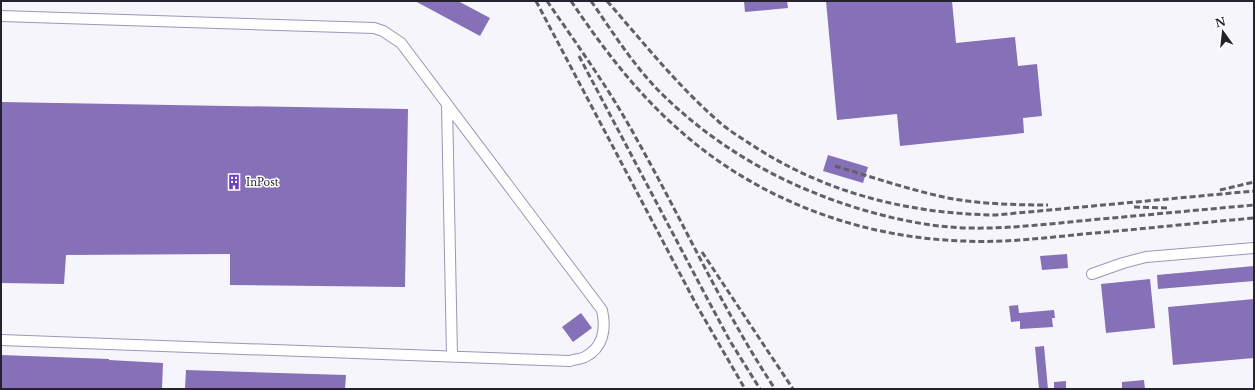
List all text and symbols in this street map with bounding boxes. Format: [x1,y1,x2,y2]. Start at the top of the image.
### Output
north arrow [1203,12,1243,52]
text: N [1214,14,1228,30]
building icon: InPost [225,173,243,191]
place label: InPost [246,176,279,189]

